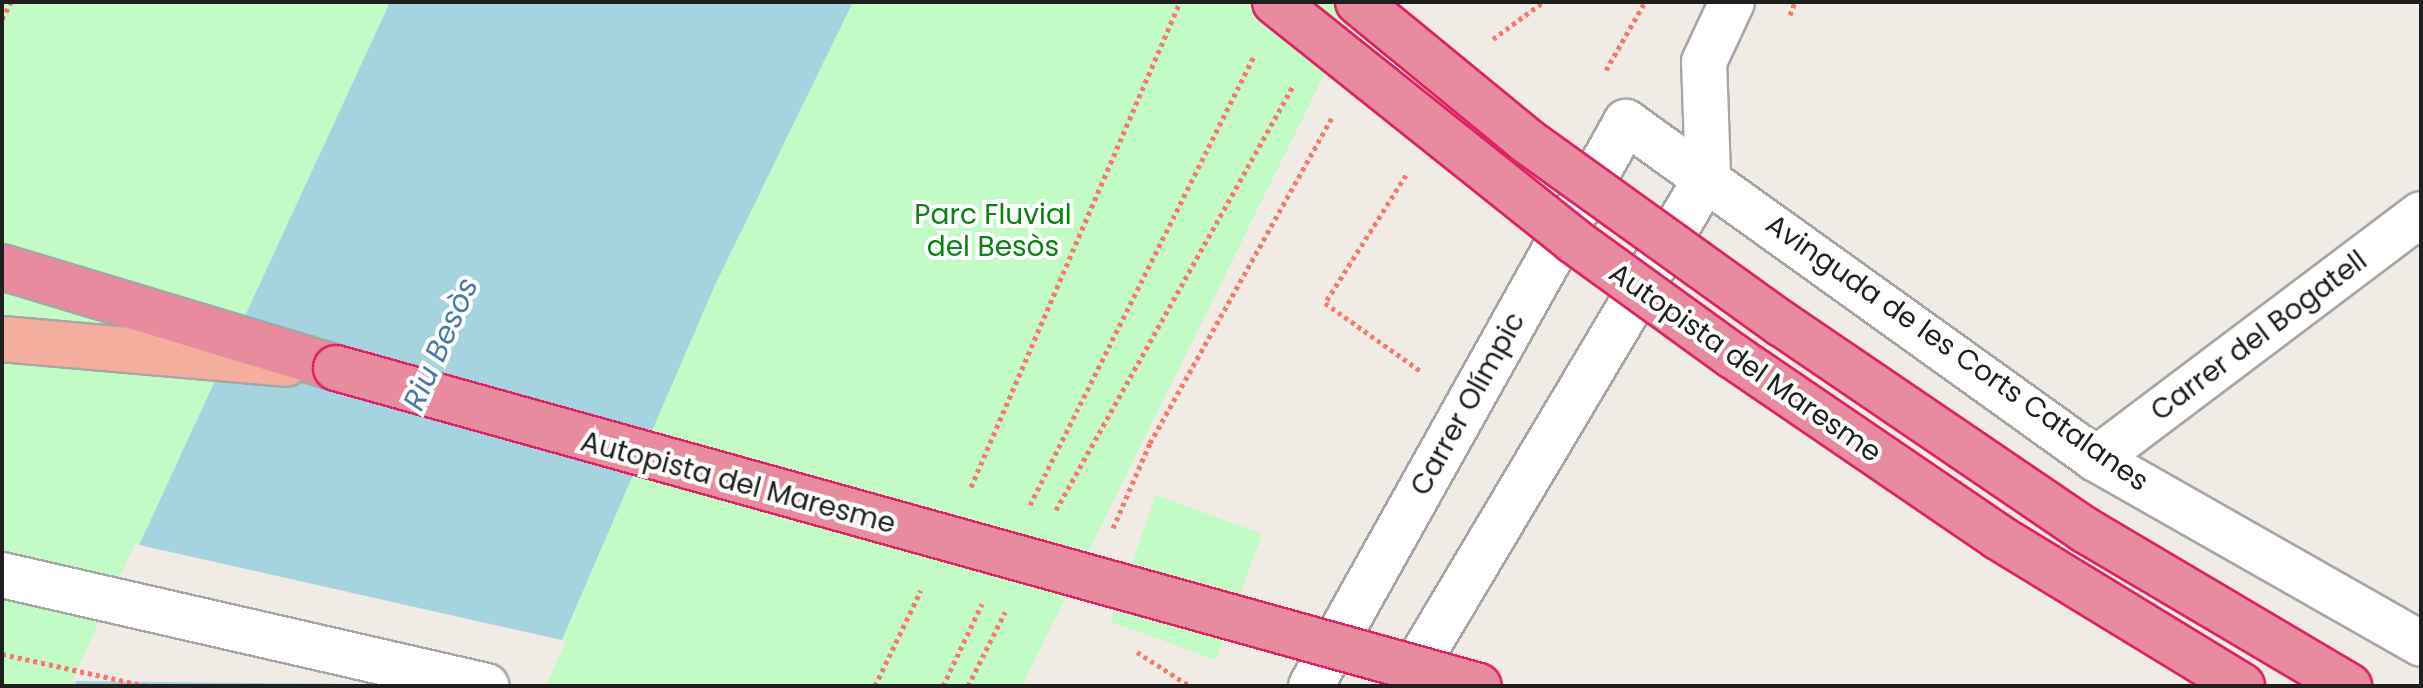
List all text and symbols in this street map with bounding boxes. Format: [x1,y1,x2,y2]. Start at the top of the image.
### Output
park label: Parc Fluvial del Besòs [914,198,1072,264]
street label: Avinguda de les Corts Catalanes [1759,208,2155,498]
street label: Carrer del Bogatell [2144,244,2374,428]
street label: Autopista del Maresme [1603,256,1887,470]
water label: Riu Besòs [396,272,486,416]
street label: Carrer Olímpic [1404,307,1532,501]
street label: Autopista del Maresme [577,425,899,541]

